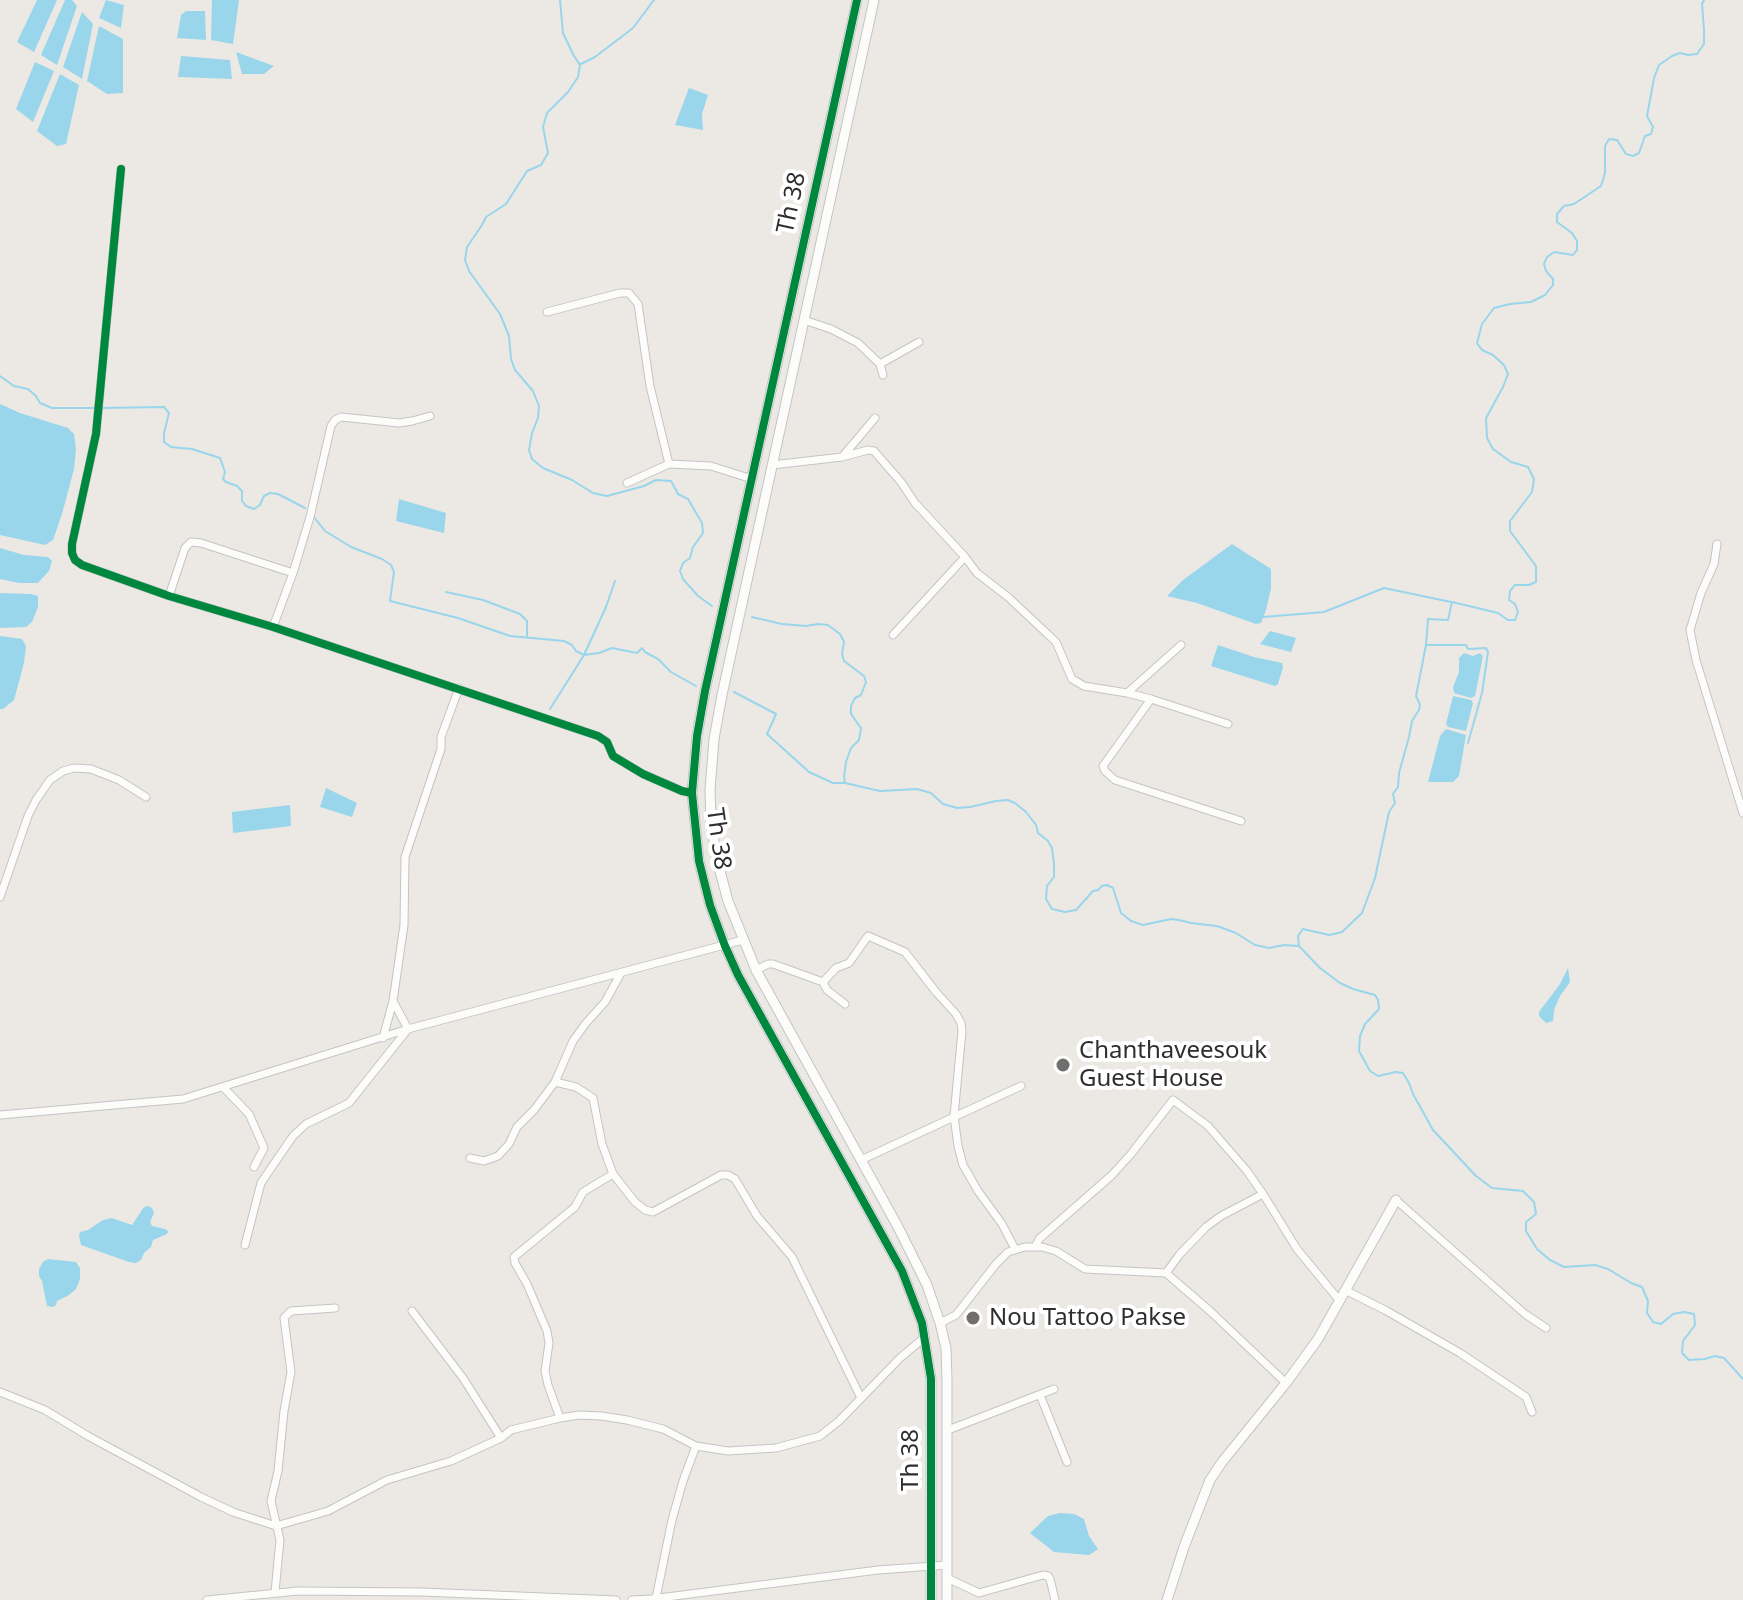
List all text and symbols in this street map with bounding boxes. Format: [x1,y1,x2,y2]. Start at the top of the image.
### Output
street label: Th 38 [771,170,813,236]
street label: Th 38 [699,806,737,872]
place label: Chanthaveesouk Guest House [1079,1037,1267,1093]
marker: Chanthaveesouk Guest House [1054,1056,1072,1074]
place label: Nou Tattoo Pakse [989,1304,1186,1332]
marker: Nou Tattoo Pakse [964,1309,982,1327]
street label: Th 38 [897,1429,925,1491]

